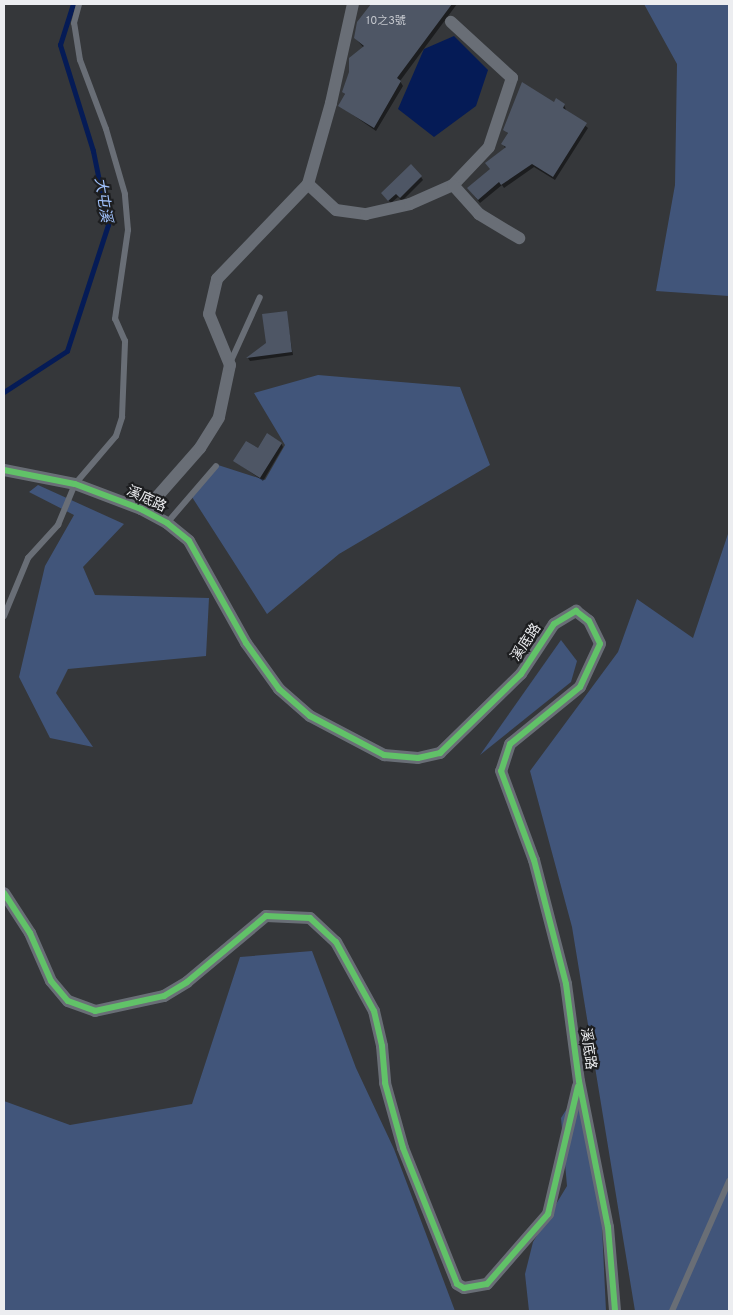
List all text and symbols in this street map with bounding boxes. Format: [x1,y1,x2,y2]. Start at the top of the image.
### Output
house number: 10之3號 [366,14,406,28]
water label: 大屯溪 [90,176,114,224]
street label: 溪底路 [123,484,169,516]
street label: 溪底路 [508,621,546,665]
street label: 溪底路 [576,1027,598,1071]

